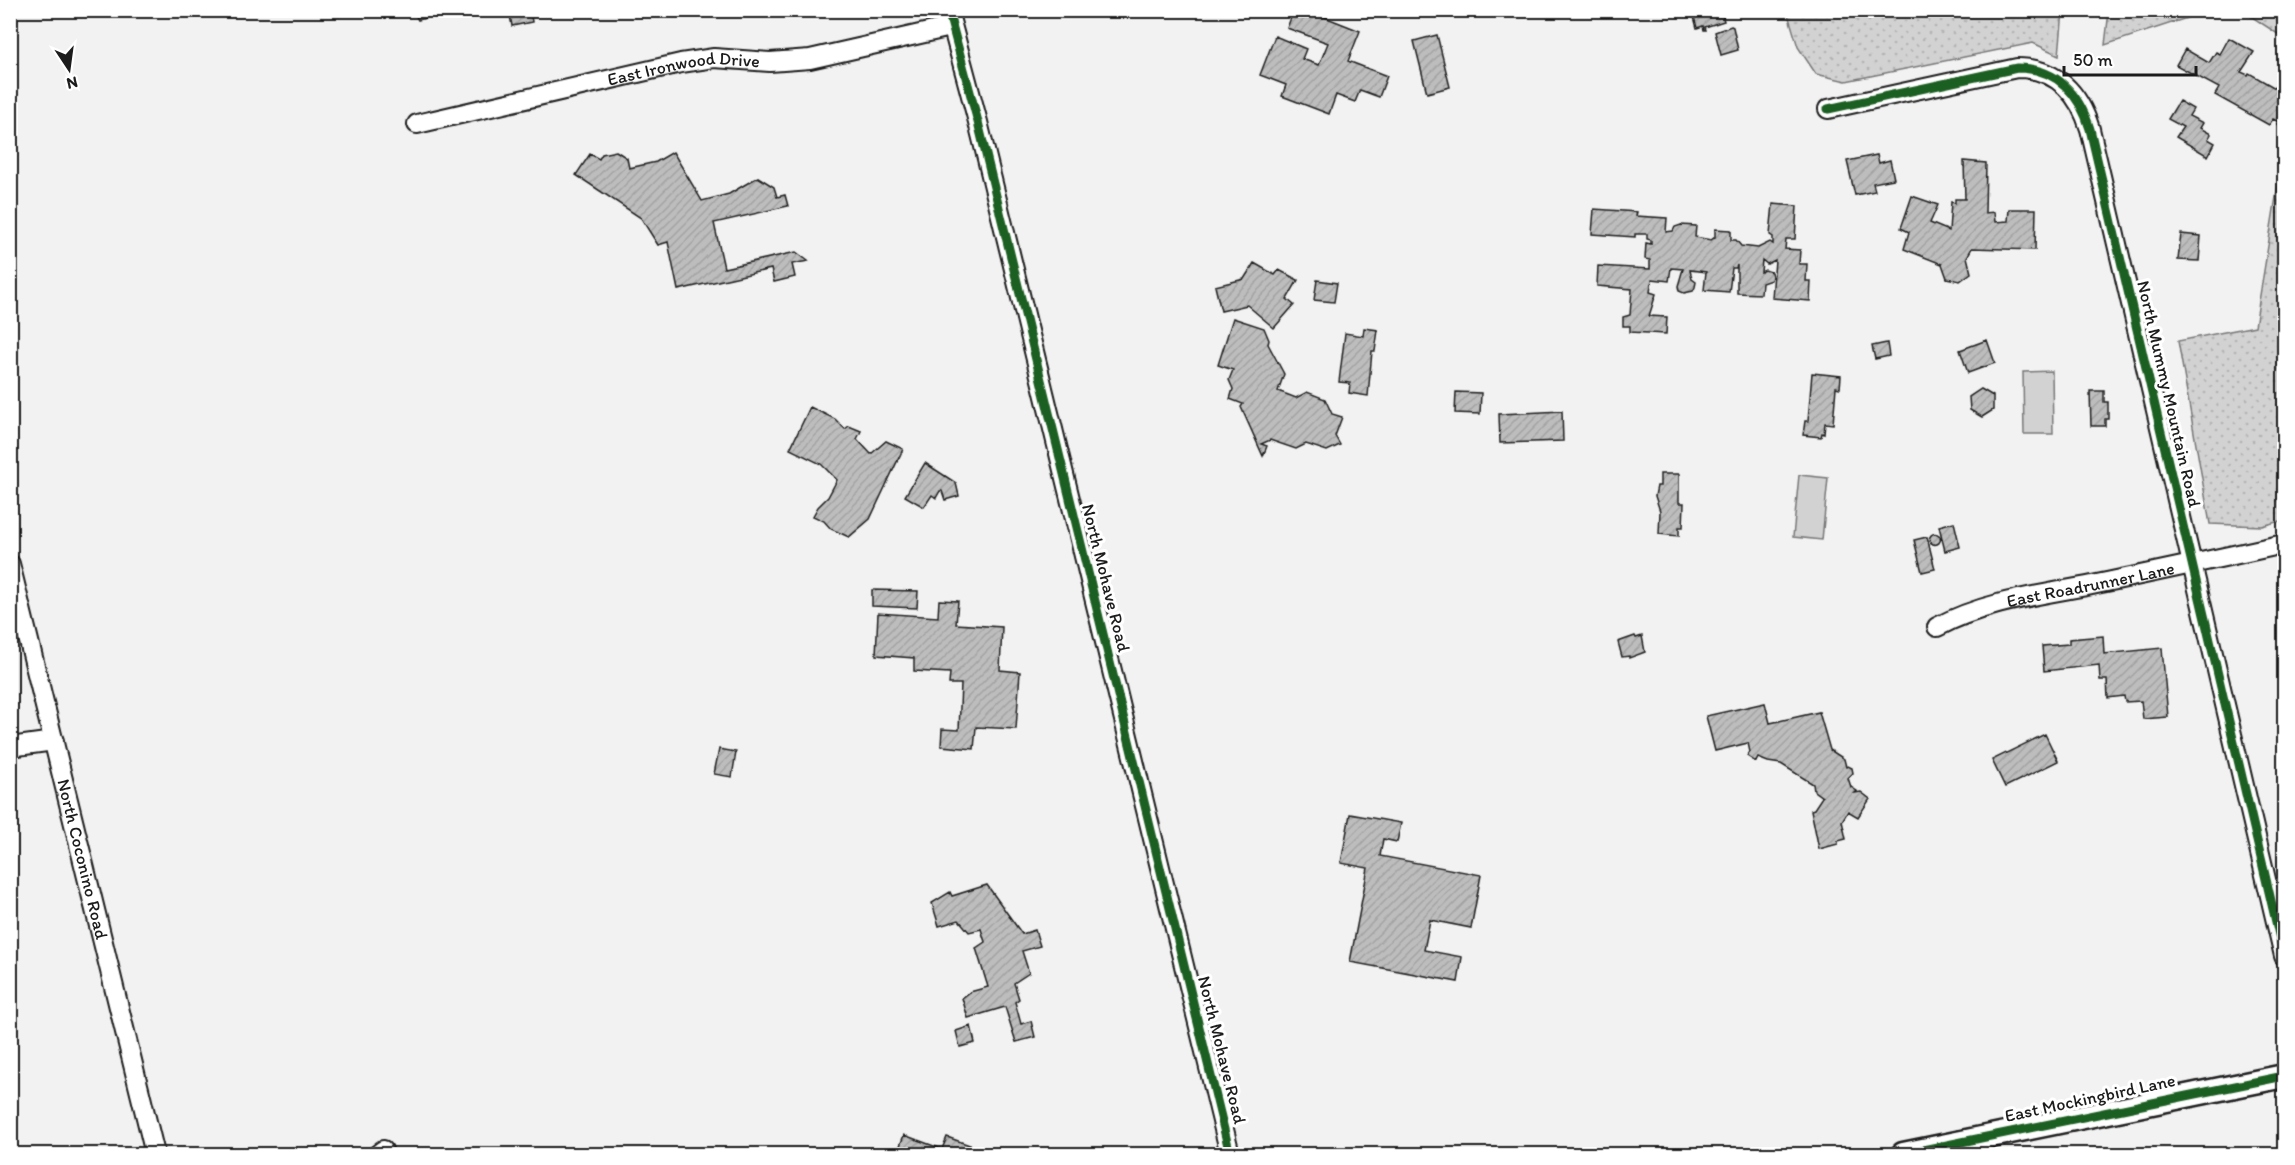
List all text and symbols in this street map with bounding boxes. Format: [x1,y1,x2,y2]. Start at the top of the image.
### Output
north arrow [39,39,99,99]
scale bar [2064,39,2196,77]
street label: East Ironwood Drive [605,47,761,91]
text: 50 m [2073,49,2113,71]
text: N [65,73,80,94]
street label: North Mummy Mountain Road [2132,279,2206,510]
street label: North Mohave Road [1077,502,1135,654]
street label: East Roadrunner Lane [2005,557,2177,612]
street label: North Coconino Road [52,777,113,942]
street label: North Mohave Road [1193,974,1251,1126]
street label: East Mockingbird Lane [2003,1069,2177,1127]

